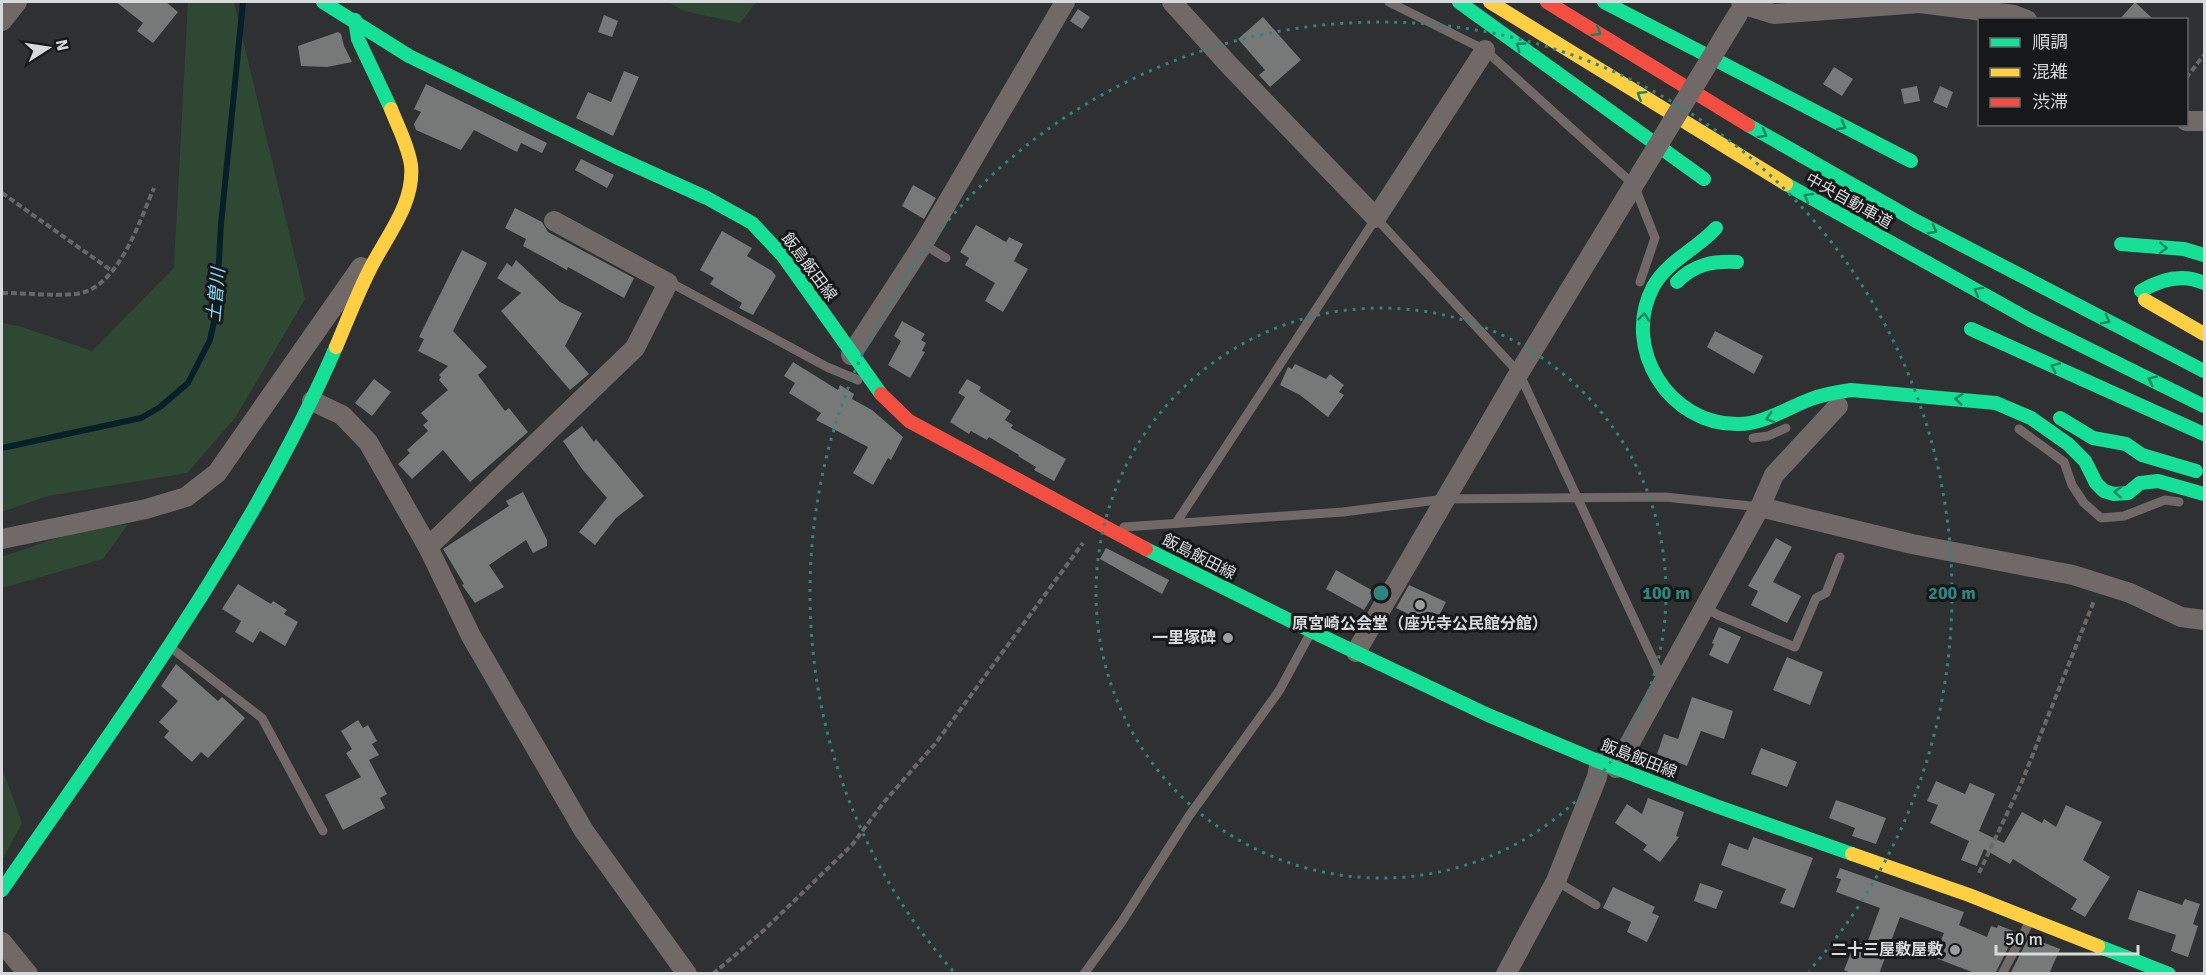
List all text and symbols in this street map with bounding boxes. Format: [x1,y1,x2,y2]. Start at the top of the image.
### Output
north arrow [18,18,78,78]
legend [1978,18,2188,126]
one-way arrow [1591,25,1601,37]
text: 順調 [2032,31,2068,53]
text: N [51,38,73,53]
one-way arrow [1516,42,1527,53]
text: 混雑 [2032,61,2068,83]
one-way arrow [1637,91,1647,103]
text: 渋滞 [2032,91,2068,113]
one-way arrow [1836,119,1846,130]
one-way arrow [1757,127,1768,138]
street label: 中央自動車道 [1802,169,1896,233]
one-way arrow [1804,193,1814,204]
one-way arrow [1927,223,1938,234]
street label: 飯島飯田線 [777,229,841,305]
one-way arrow [2159,241,2168,254]
water label: 土曽川 [203,265,229,323]
one-way arrow [1974,287,1984,298]
one-way arrow [1637,312,1650,322]
one-way arrow [2100,313,2111,325]
one-way arrow [2051,363,2062,375]
one-way arrow [2148,375,2159,387]
one-way arrow [1954,393,1963,406]
one-way arrow [1765,411,1776,423]
one-way arrow [2113,486,2122,499]
street label: 飯島飯田線 [1159,530,1239,584]
text: 100 m [1642,582,1690,604]
text: 200 m [1928,582,1976,604]
centre of rings [1371,583,1391,603]
marker: 原宮崎公会堂（座光寺公民館分館） [1413,598,1427,612]
place label: 原宮崎公会堂（座光寺公民館分館） [1292,614,1548,634]
place label: 一里塚碑 [1152,628,1216,648]
marker: 一里塚碑 [1221,631,1235,645]
street label: 飯島飯田線 [1598,735,1680,783]
scale bar [1996,918,2138,956]
text: 50 m [2005,928,2043,950]
place label: 二十三屋敷屋敷 [1831,940,1943,960]
marker: 二十三屋敷屋敷 [1948,943,1962,957]

